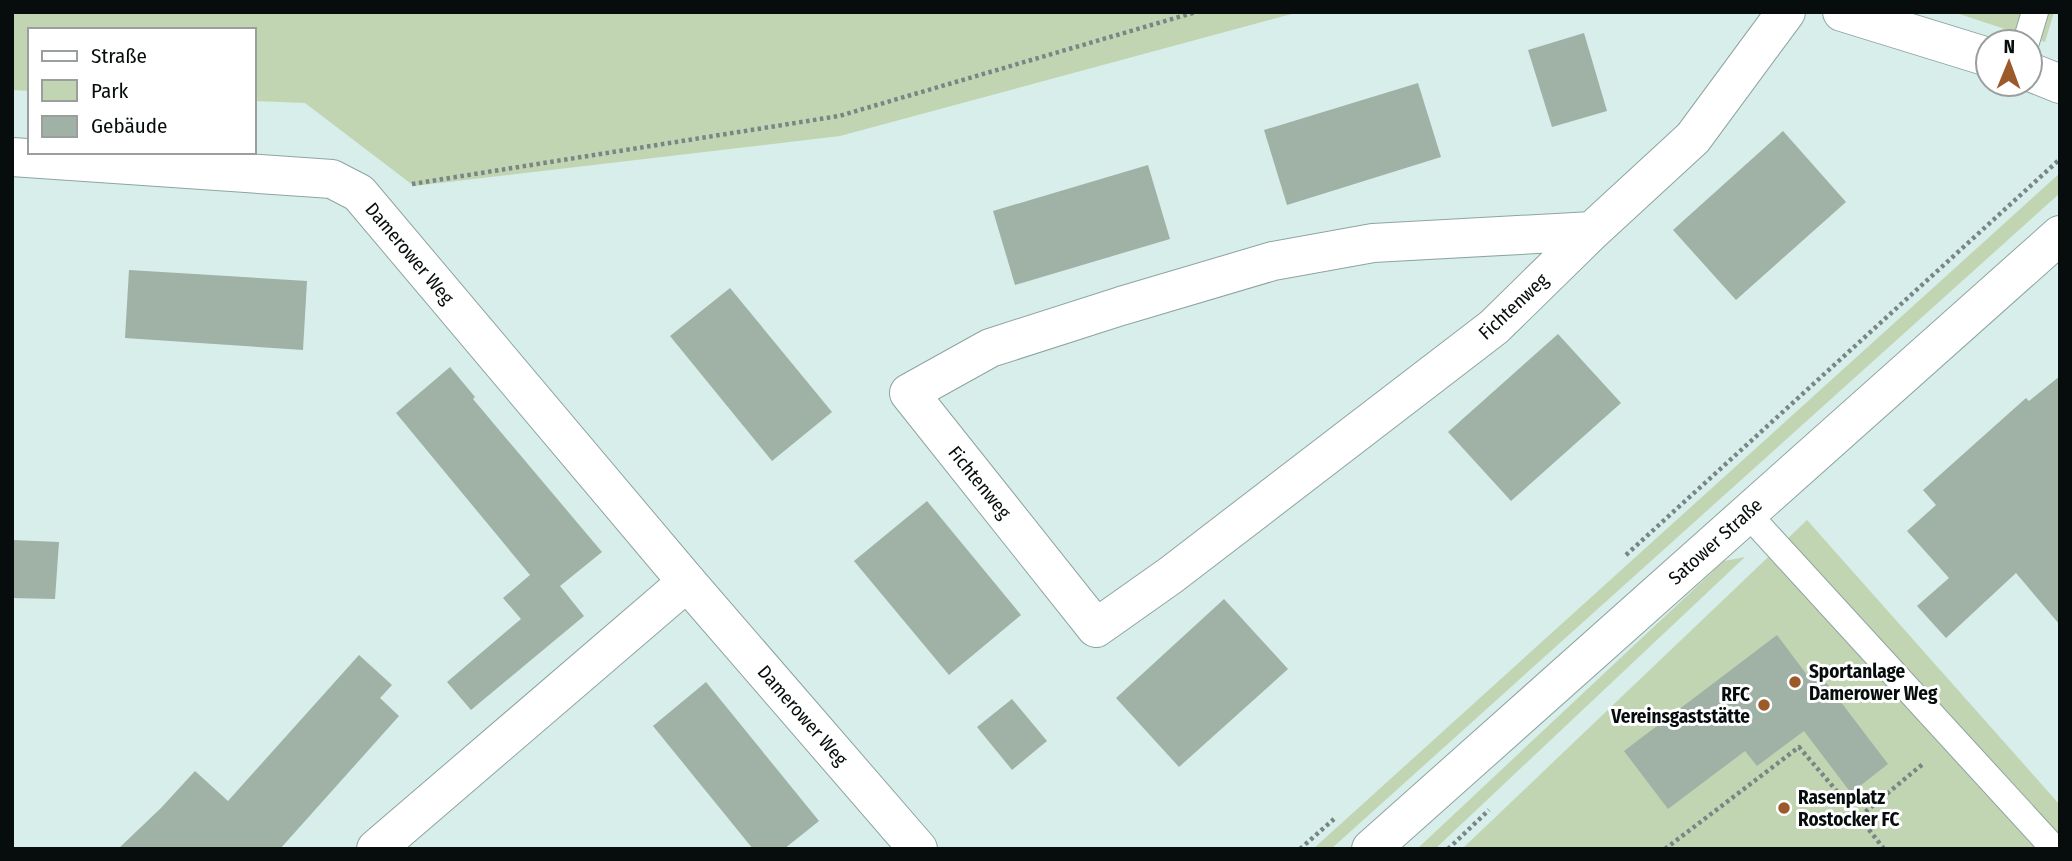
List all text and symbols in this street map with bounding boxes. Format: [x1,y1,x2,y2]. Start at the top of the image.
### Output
legend [28,28,256,154]
north arrow [1974,28,2044,98]
text: N [2003,35,2015,58]
text: Straße [91,43,147,69]
text: Park [91,78,129,104]
text: Gebäude [91,113,167,139]
street label: Damerower Weg [360,198,459,309]
street label: Fichtenweg [1474,268,1553,344]
street label: Fichtenweg [943,441,1016,523]
street label: Satower Straße [1664,493,1767,589]
street label: Damerower Weg [753,660,853,770]
place label: Sportanlage Damerower Weg [1809,660,1938,705]
marker: Sportanlage Damerower Weg [1787,674,1803,690]
place label: RFC Vereinsgaststätte [1610,683,1750,728]
marker: RFC Vereinsgaststätte [1756,697,1772,713]
place label: Rasenplatz Rostocker FC [1798,786,1900,831]
marker: Rasenplatz Rostocker FC [1776,800,1792,816]

